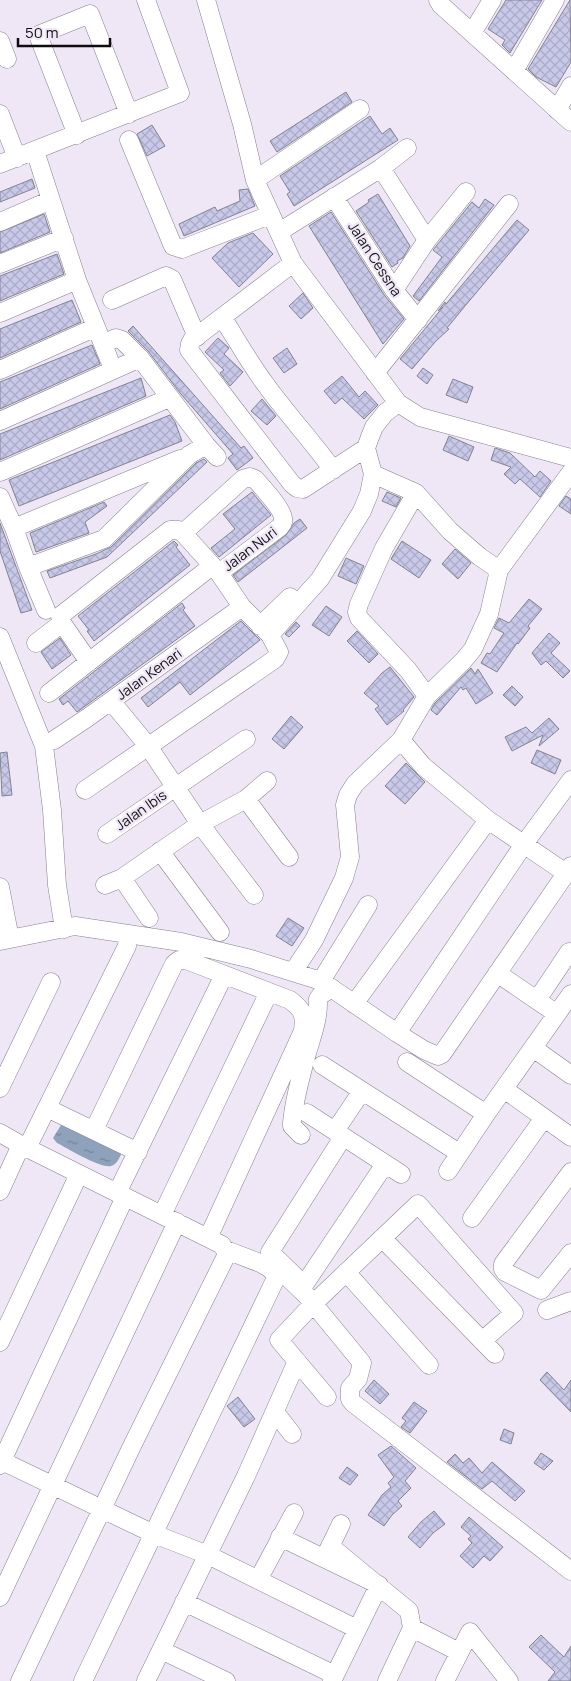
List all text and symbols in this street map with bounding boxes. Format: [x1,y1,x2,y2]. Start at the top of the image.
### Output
scale bar [18,15,110,47]
text: 50 m [25,22,59,43]
street label: Jalan Cessna [344,218,407,300]
street label: Jalan Nuri [219,522,280,575]
street label: Jalan Kenari [112,643,185,704]
street label: Jalan Ibis [111,785,170,834]

